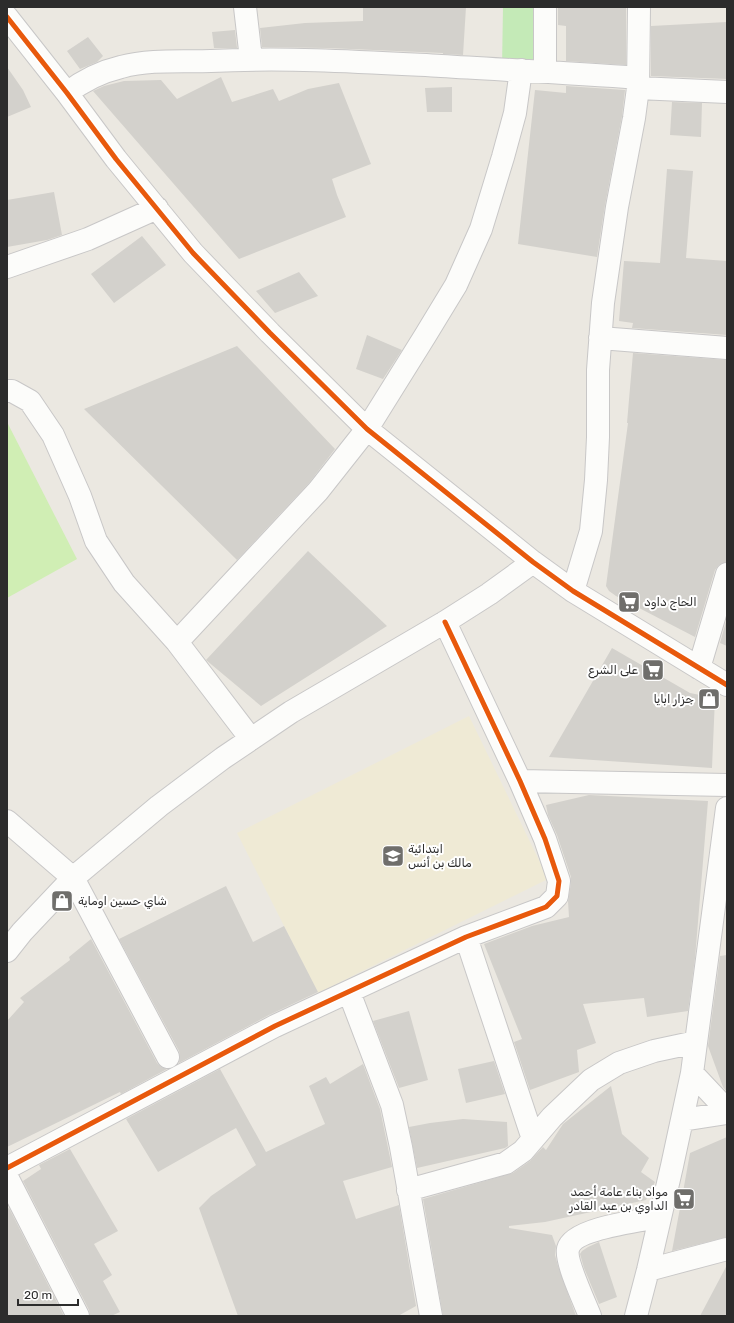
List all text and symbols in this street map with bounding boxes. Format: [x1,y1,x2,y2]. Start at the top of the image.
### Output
supermarket icon: الحاج داود [616,589,642,615]
place label: الحاج داود [644,595,697,611]
supermarket icon: على الشرع [640,657,666,683]
place label: على الشرع [588,663,639,679]
shop icon: جزار ابايا [696,686,722,712]
place label: جزار ابايا [654,692,694,707]
place label: ابتدائية مالك بن أنس [408,842,472,870]
school or university icon: ابتدائية مالك بن أنس [380,843,406,869]
shop icon: شاي حسين اوماية [49,888,75,914]
place label: شاي حسين اوماية [78,894,167,909]
place label: مواد بناء عامة أحمد الداوي بن عبد القادر [568,1185,668,1214]
supermarket icon: مواد بناء عامة أحمد الداوي بن عبد القادر [671,1186,697,1212]
scale bar [18,1281,78,1307]
text: 20 m [24,1288,52,1302]

